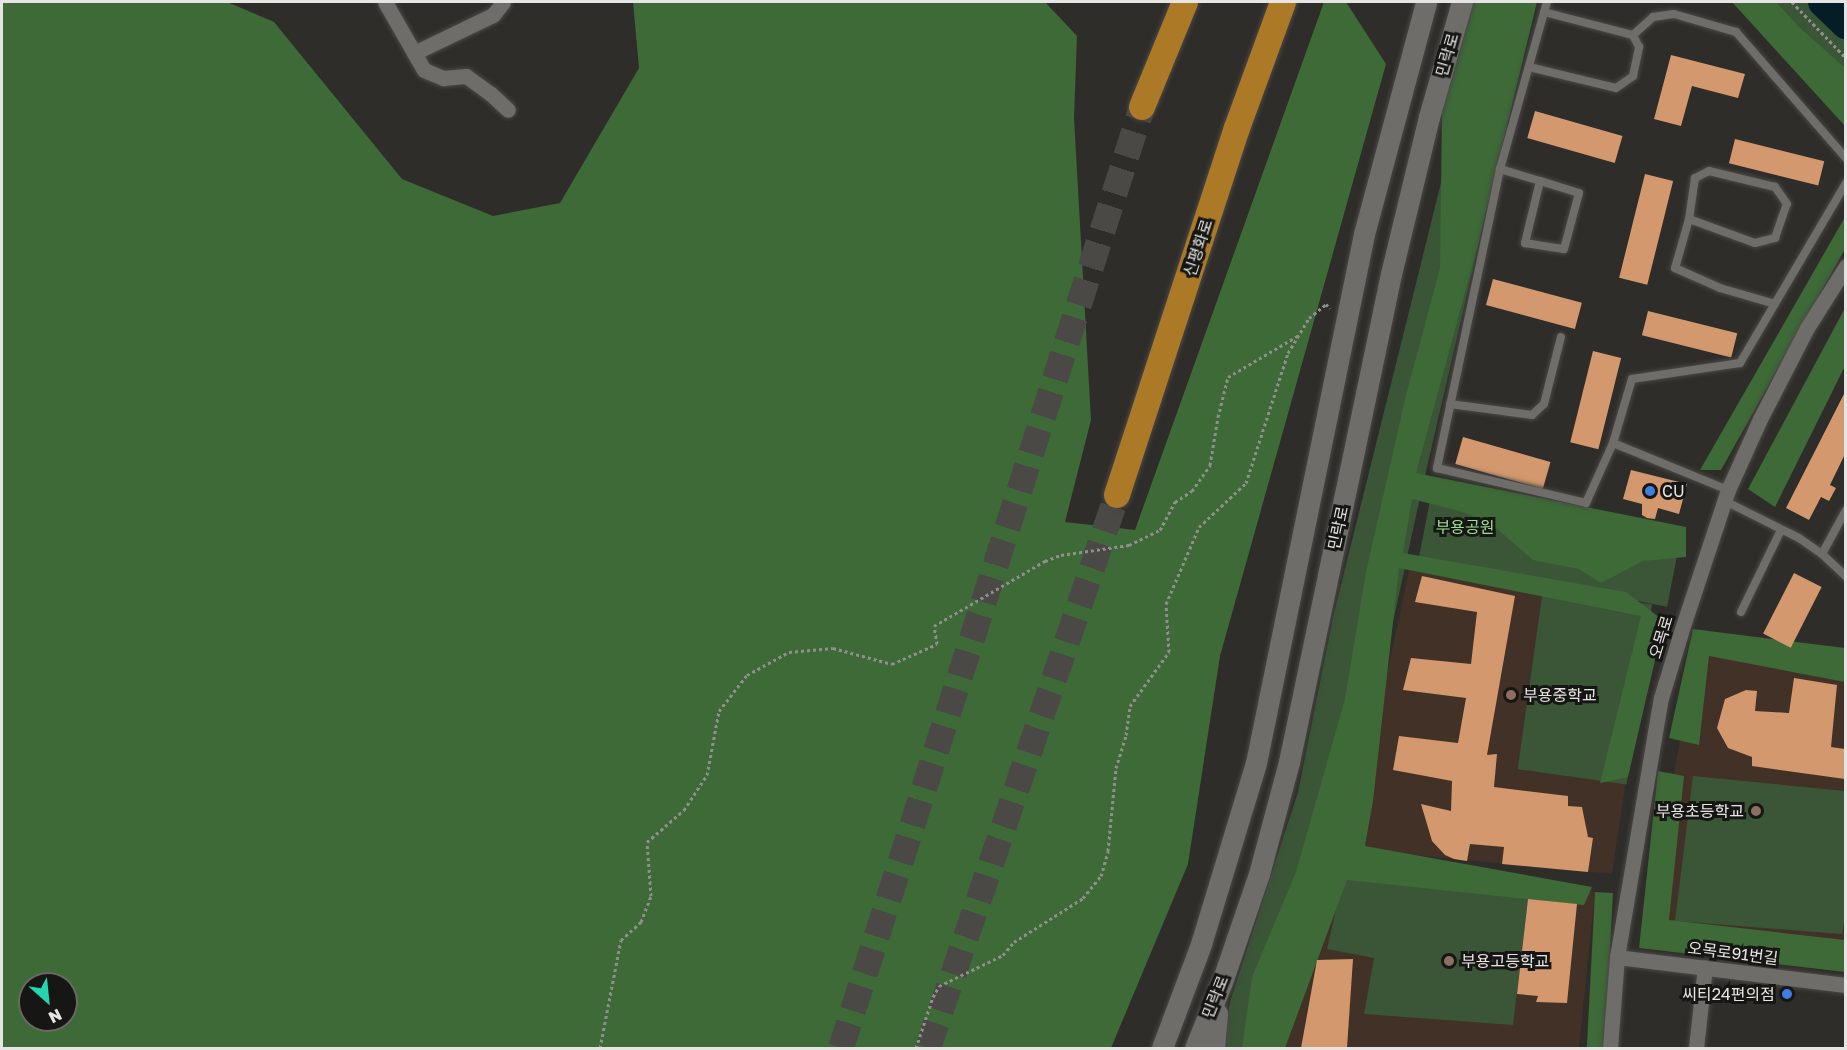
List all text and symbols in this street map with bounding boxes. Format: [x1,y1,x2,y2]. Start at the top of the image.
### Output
street label: 민락로 [1432,31,1462,79]
street label: 신평화로 [1180,217,1216,279]
place label: CU [1662,481,1685,501]
marker: CU [1643,484,1657,498]
street label: 민락로 [1324,504,1352,552]
park label: 부용공원 [1436,517,1494,537]
street label: 오목로 [1645,613,1677,661]
place label: 부용중학교 [1523,685,1597,705]
marker: 부용중학교 [1504,688,1518,702]
place label: 부용초등학교 [1656,801,1744,821]
marker: 부용초등학교 [1749,804,1763,818]
street label: 오목로91번길 [1687,938,1779,968]
place label: 부용고등학교 [1461,951,1549,971]
marker: 부용고등학교 [1442,954,1456,968]
north arrow [18,972,78,1032]
street label: 민락로 [1198,973,1232,1021]
place label: 씨티24편의점 [1682,984,1775,1004]
marker: 씨티24편의점 [1780,987,1794,1001]
text: N [45,1005,65,1028]

